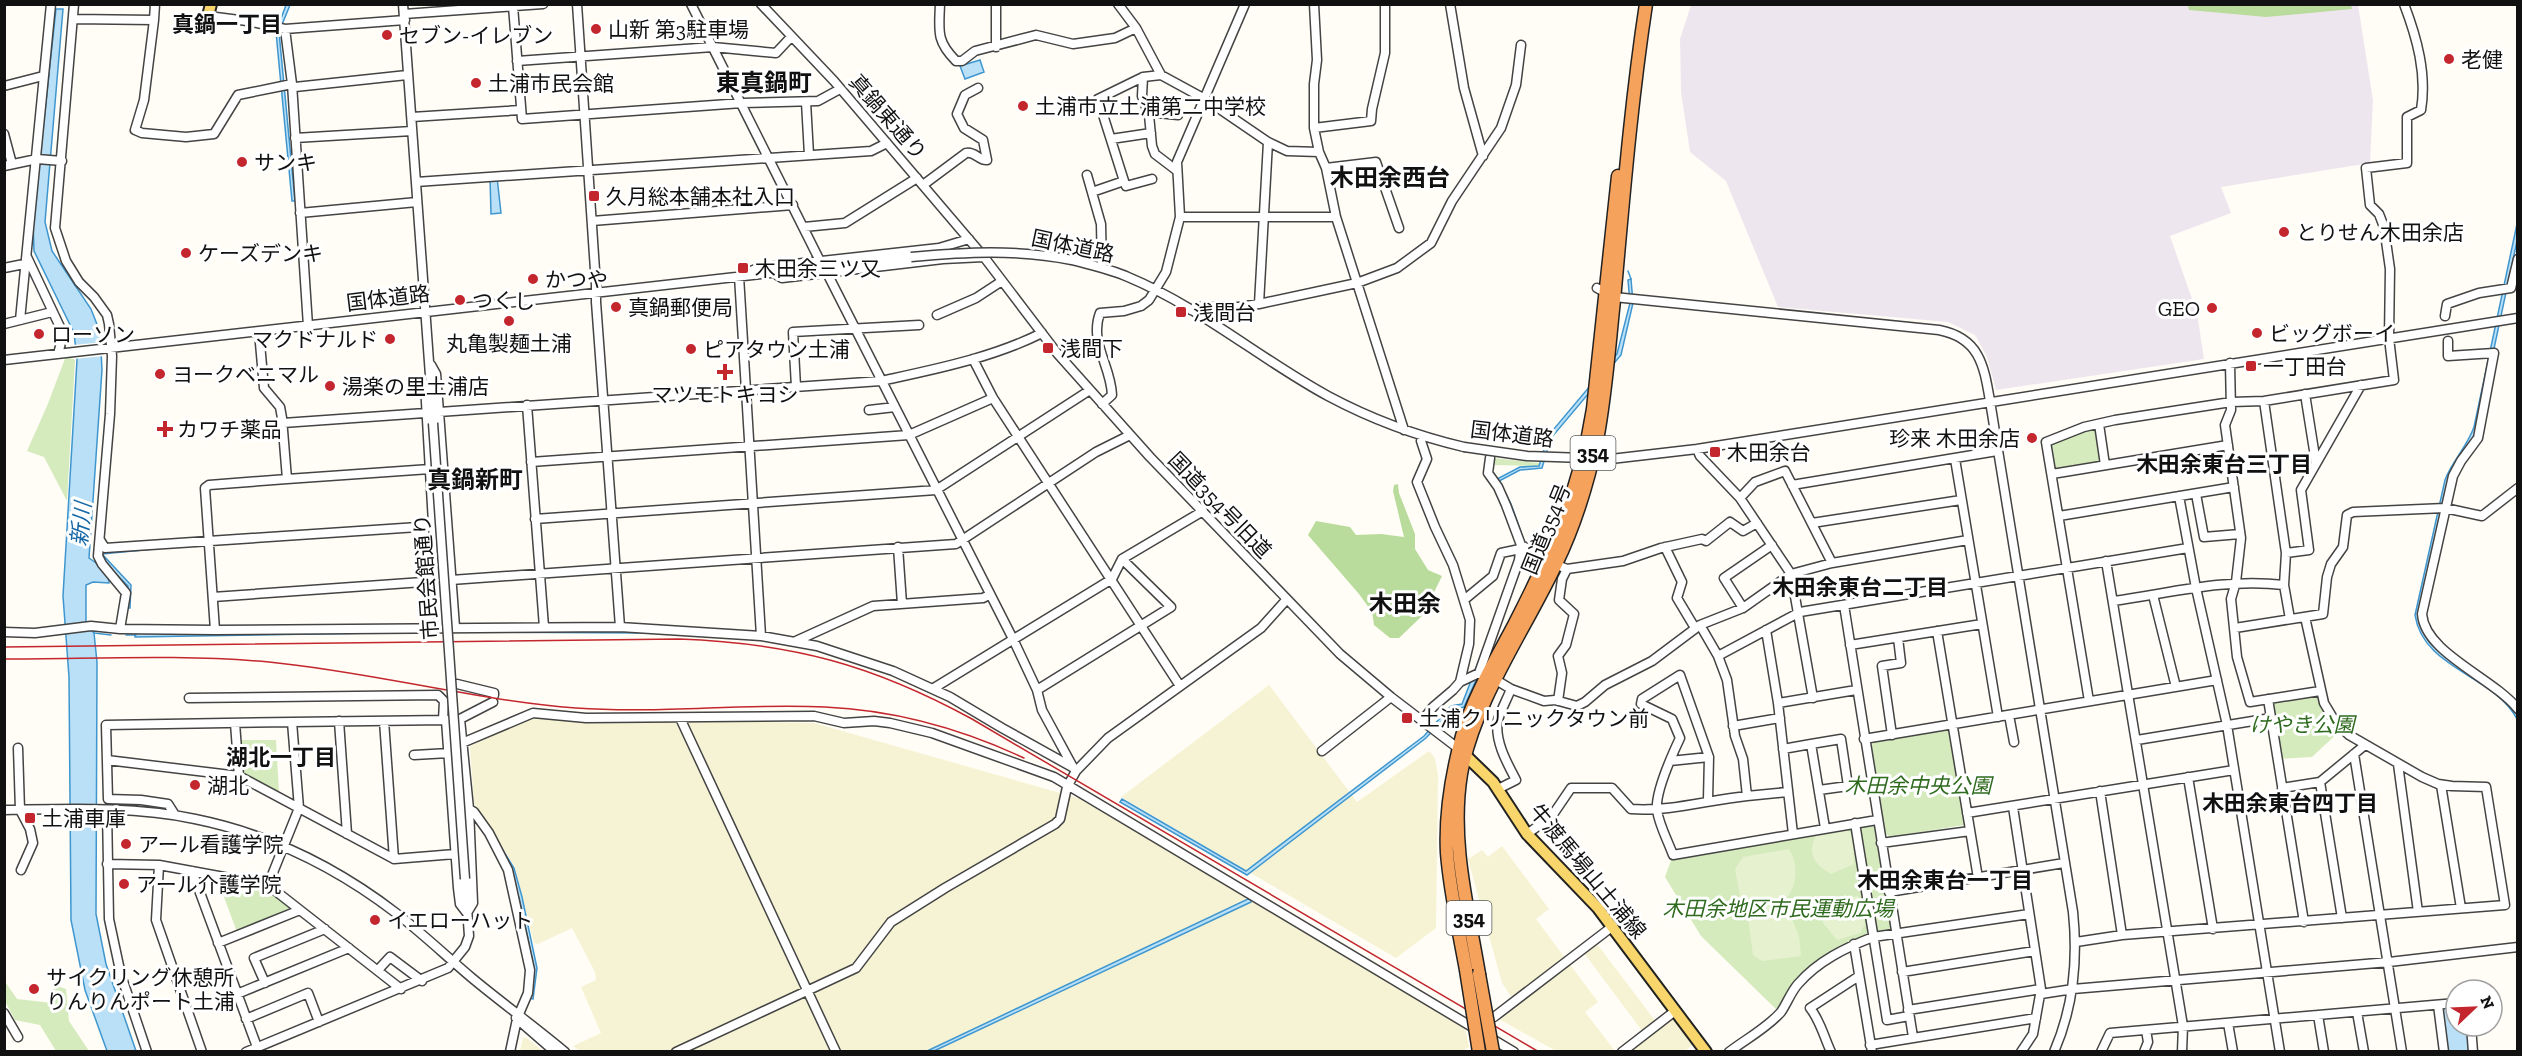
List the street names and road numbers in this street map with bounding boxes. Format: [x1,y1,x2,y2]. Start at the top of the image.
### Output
street label: 真鍋東通り [844,69,932,165]
street label: 国体道路 [1029,225,1117,267]
street label: 国体道路 [345,280,431,316]
street label: 国体道路 [1469,416,1555,452]
road number: 354 [1570,436,1616,470]
street label: 国道354号旧道 [1163,447,1277,563]
street label: 国道354号 [1517,480,1575,578]
street label: 市民会館通り [409,513,443,641]
street label: 牛渡馬場山土浦線 [1524,799,1652,943]
road number: 354 [1446,901,1492,935]

